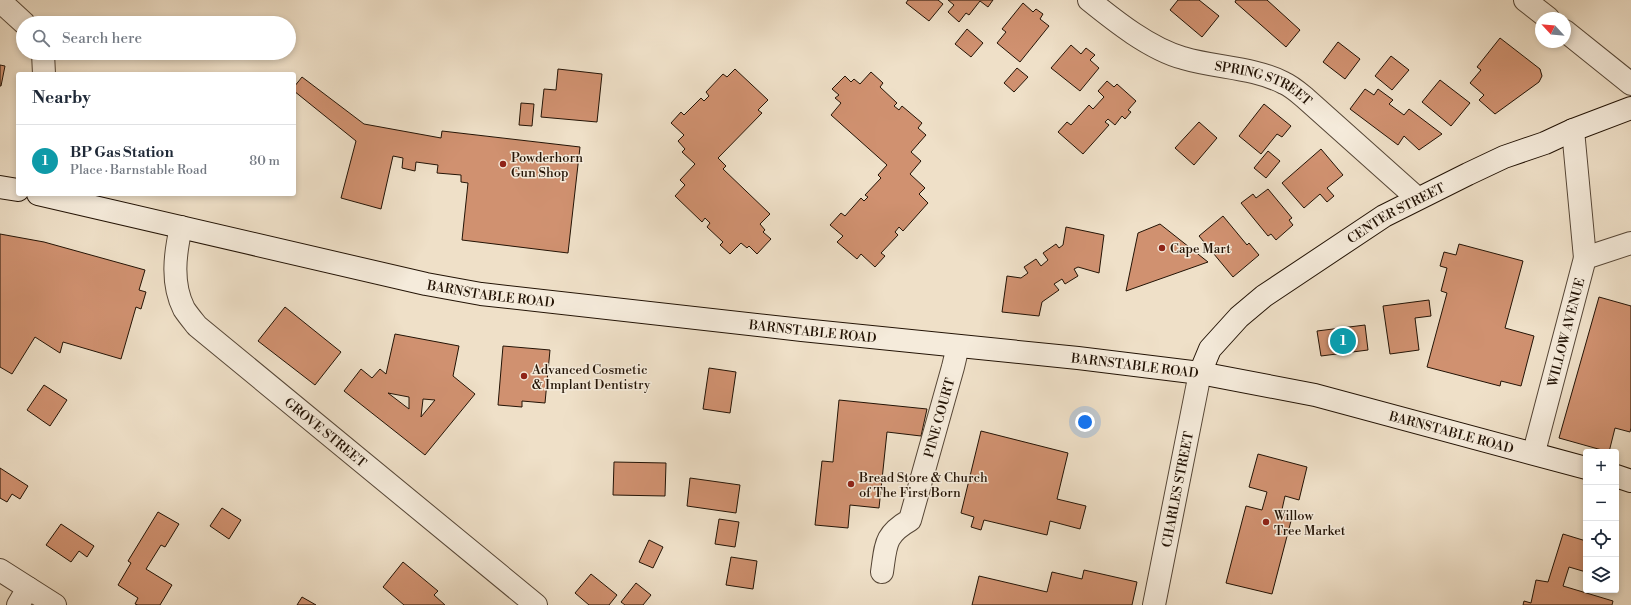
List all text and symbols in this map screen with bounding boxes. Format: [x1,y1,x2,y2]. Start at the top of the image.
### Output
north arrow [1535,12,1571,48]
search box [16,16,296,60]
icon: search [30,27,52,49]
text: Search here [62,29,142,48]
street label: SPRING STREET [1213,58,1315,109]
text: Nearby [32,87,91,109]
text: BP Gas Station [70,143,174,162]
place label: Powderhorn Gun Shop [511,150,583,181]
text: 1 [42,153,48,169]
text: 80 m [249,153,280,169]
marker: Powderhorn Gun Shop [498,159,508,169]
text: Place · Barnstable Road [70,162,207,178]
street label: CENTER STREET [1344,180,1448,247]
place label: Cape Mart [1170,241,1231,257]
marker: Cape Mart [1157,243,1167,253]
street label: WILLOW AVENUE [1544,276,1588,389]
street label: BARNSTABLE ROAD [425,277,555,311]
street label: BARNSTABLE ROAD [747,317,877,347]
pin: 1 [1330,326,1356,356]
street label: BARNSTABLE ROAD [1069,350,1199,382]
place label: Advanced Cosmetic & Implant Dentistry [531,362,651,393]
marker: Advanced Cosmetic & Implant Dentistry [519,371,529,381]
street label: PINE COURT [921,376,959,459]
street label: GROVE STREET [281,394,369,471]
street label: BARNSTABLE ROAD [1386,408,1515,457]
your location [1075,412,1095,432]
street label: CHARLES STREET [1159,430,1197,549]
map controls [1583,449,1619,593]
button: + [1583,449,1619,485]
place label: Bread Store & Church of The First Born [858,470,988,501]
marker: Bread Store & Church of The First Born [846,479,856,489]
button: − [1583,485,1619,521]
place label: Willow Tree Market [1273,508,1346,539]
marker: Willow Tree Market [1261,517,1271,527]
button: locate [1583,521,1619,557]
button: layers [1583,557,1619,593]

